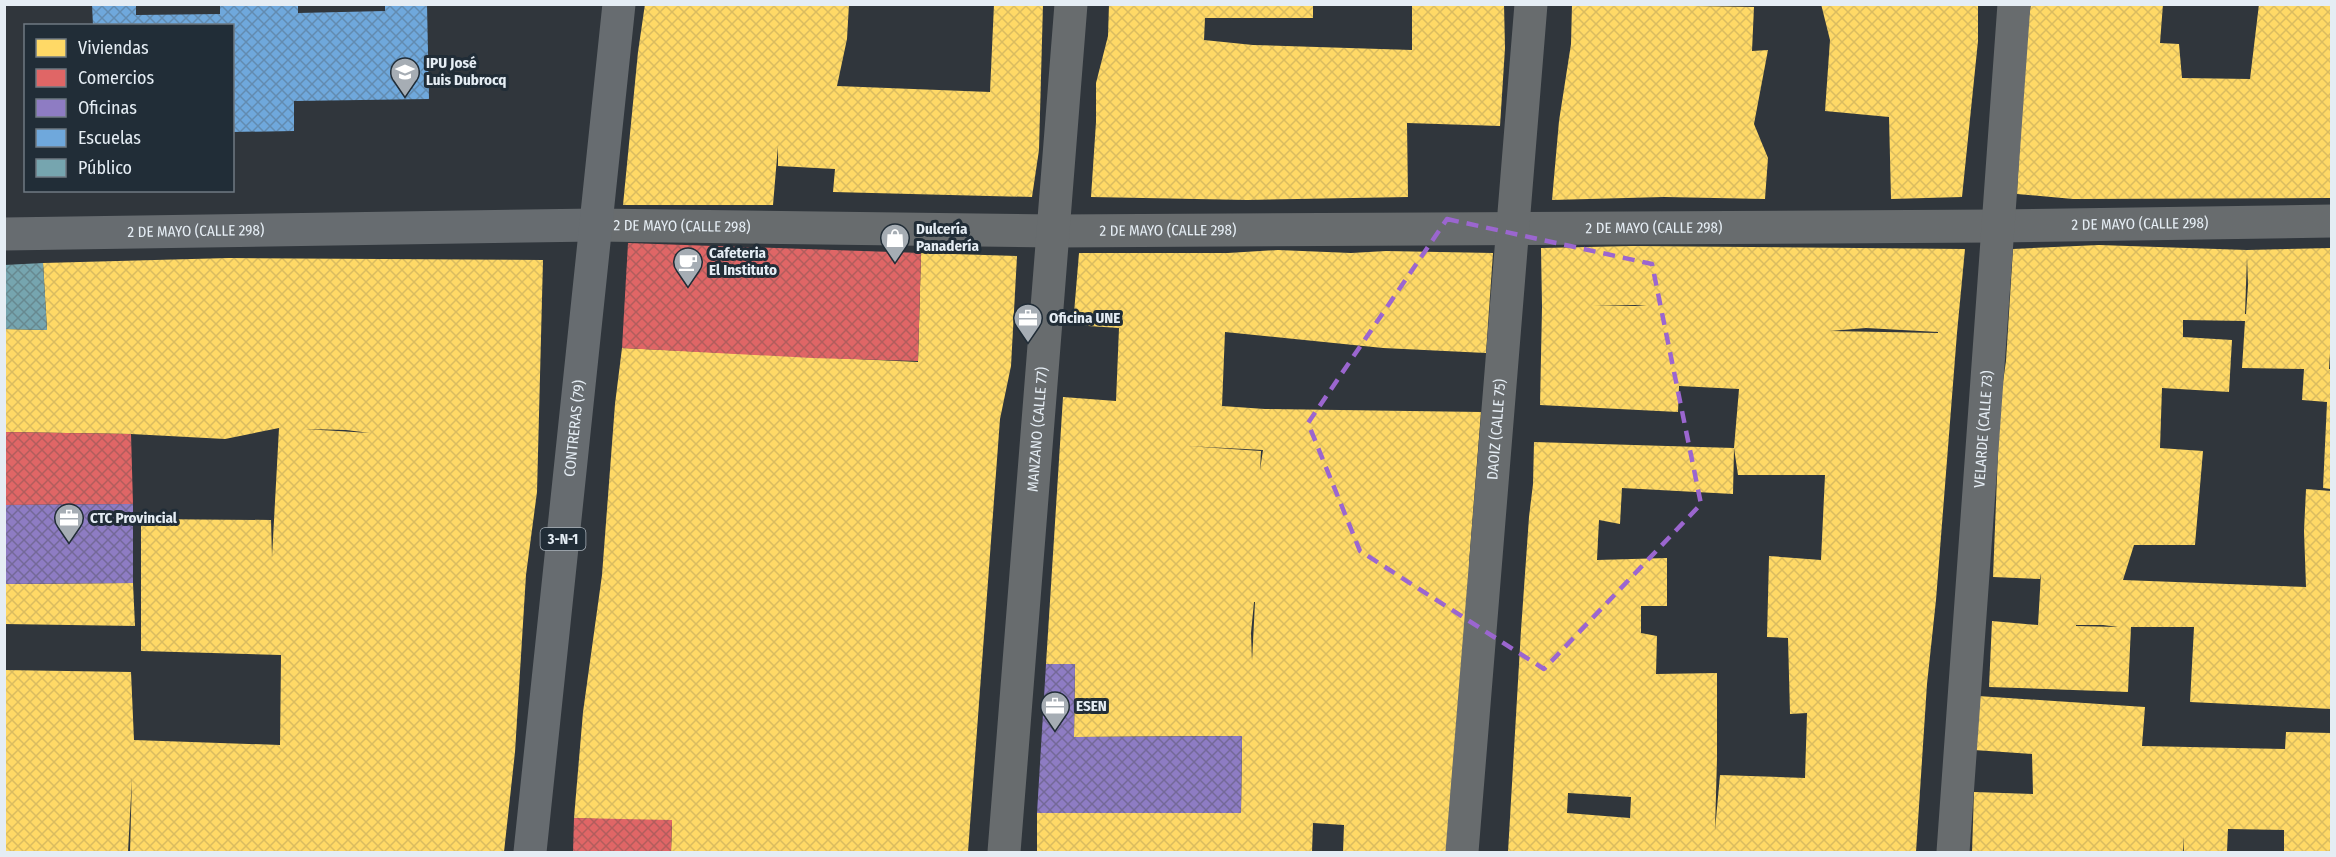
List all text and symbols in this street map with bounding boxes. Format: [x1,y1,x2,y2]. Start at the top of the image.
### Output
legend [24,24,234,192]
text: Viviendas [78,37,149,59]
place label: IPU José Luis Dubrocq [426,54,506,89]
school or university icon: IPU José Luis Dubrocq [389,56,421,98]
text: Comercios [78,67,154,89]
text: Oficinas [78,97,137,119]
text: Escuelas [78,127,141,149]
text: Público [78,157,132,179]
street label: 2 DE MAYO (CALLE 298) [2071,214,2208,234]
street label: 2 DE MAYO (CALLE 298) [613,216,751,236]
street label: 2 DE MAYO (CALLE 298) [1585,218,1722,237]
place label: Dulcería Panadería [916,220,979,255]
street label: 2 DE MAYO (CALLE 298) [127,221,265,241]
street label: 2 DE MAYO (CALLE 298) [1099,221,1236,240]
shop icon: Dulcería Panadería [879,222,911,264]
place label: Cafeteria El Instituto [709,244,777,279]
cafe icon: Cafeteria El Instituto [672,246,704,288]
office icon: Oficina UNE [1012,302,1044,344]
place label: Oficina UNE [1049,309,1120,327]
street label: MANZANO (CALLE 77) [1023,366,1051,492]
street label: VELARDE (CALLE 73) [1970,370,1997,488]
street label: DAOIZ (CALLE 75) [1483,378,1509,481]
street label: CONTRERAS (79) [560,379,588,478]
office icon: CTC Provincial [53,502,85,544]
place label: CTC Provincial [90,509,178,527]
road number: 3-N-1 [540,528,586,550]
office icon: ESEN [1039,690,1071,732]
place label: ESEN [1076,697,1107,715]

